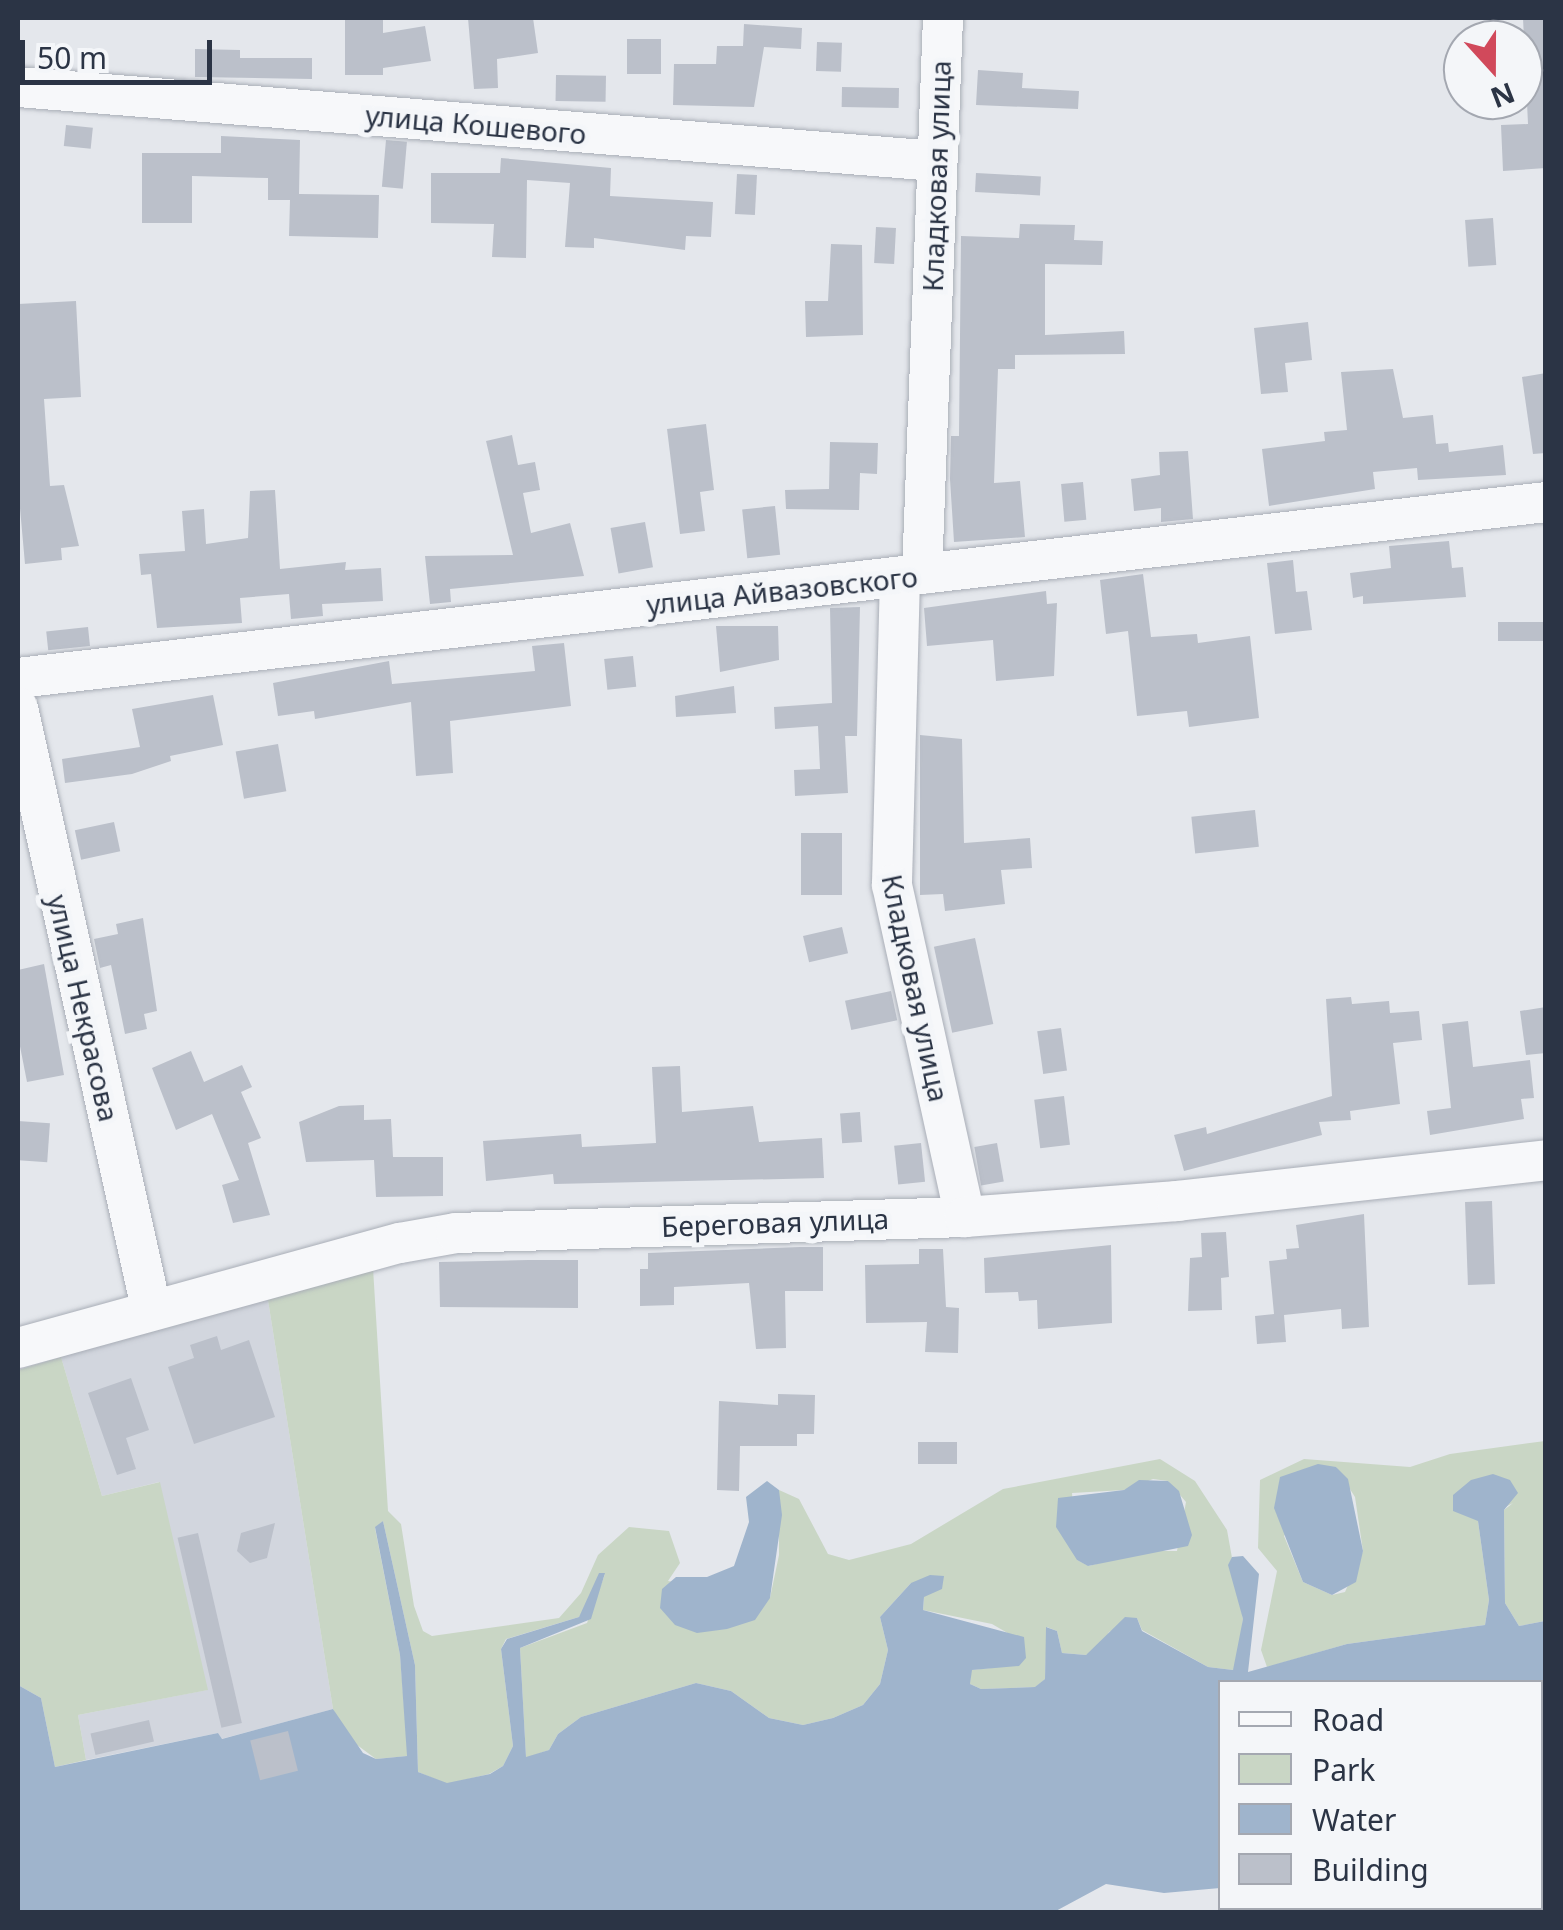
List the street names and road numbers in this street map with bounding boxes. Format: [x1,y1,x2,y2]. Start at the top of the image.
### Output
street label: Кладковая улица [915,60,957,292]
street label: улица Кошевого [364,98,588,150]
street label: улица Айвазовского [645,559,919,621]
street label: Кладковая улица [875,871,957,1105]
street label: улица Некрасова [42,891,126,1125]
street label: Береговая улица [661,1201,889,1243]

